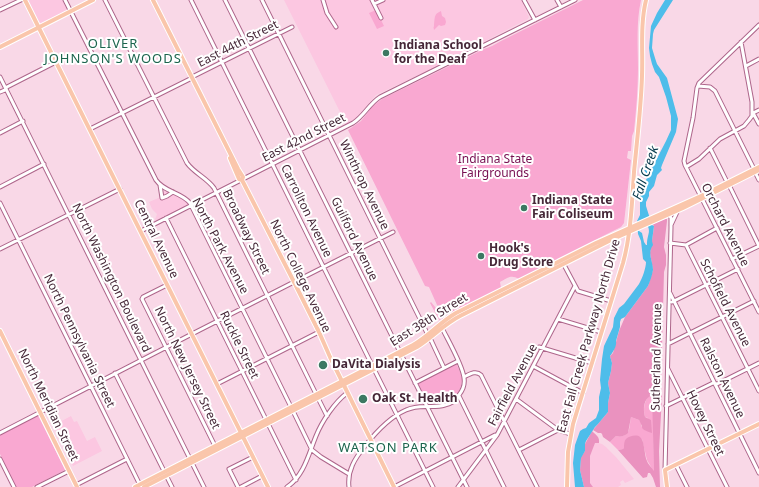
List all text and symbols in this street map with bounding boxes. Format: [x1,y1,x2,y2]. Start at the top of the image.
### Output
street label: East 44th Street [195,17,281,71]
district label: OLIVER JOHNSON'S WOODS [44,36,182,67]
place label: Indiana School for the Deaf [394,39,482,67]
marker: Indiana School for the Deaf [381,48,391,58]
street label: East 42nd Street [260,111,348,165]
street label: Winthrop Avenue [336,138,392,232]
water label: Fall Creek [630,144,662,202]
park label: Indiana State Fairgrounds [458,153,532,181]
street label: Carrollton Avenue [277,162,335,260]
street label: Orchard Avenue [698,181,752,269]
street label: Broadway Street [219,187,273,277]
place label: Indiana State Fair Coliseum [532,194,613,222]
street label: North Park Avenue [189,195,251,297]
street label: Guilford Avenue [328,195,380,283]
street label: Central Avenue [131,197,181,281]
street label: North Washington Boulevard [69,201,153,355]
marker: Indiana State Fair Coliseum [519,203,529,213]
street label: North College Avenue [266,217,334,335]
street label: East Fall Creek Parkway North Drive [554,237,624,435]
place label: Hook's Drug Store [489,242,553,270]
marker: Hook's Drug Store [476,251,486,261]
street label: Schofield Avenue [697,257,753,349]
street label: North Pennsylvania Street [40,272,118,410]
street label: East 38th Street [388,290,470,350]
street label: Sutherland Avenue [649,303,665,411]
street label: North New Jersey Street [151,304,223,432]
street label: Ruckle Street [216,309,262,381]
street label: Ralston Avenue [696,336,748,420]
street label: Fairfield Avenue [485,342,541,428]
street label: North Meridian Street [15,346,81,464]
place label: DaVita Dialysis [332,358,420,372]
marker: DaVita Dialysis [317,359,329,371]
street label: Hovey Street [683,388,727,458]
place label: Oak St. Health [372,392,458,406]
marker: Oak St. Health [357,393,369,405]
district label: WATSON PARK [338,440,438,456]

